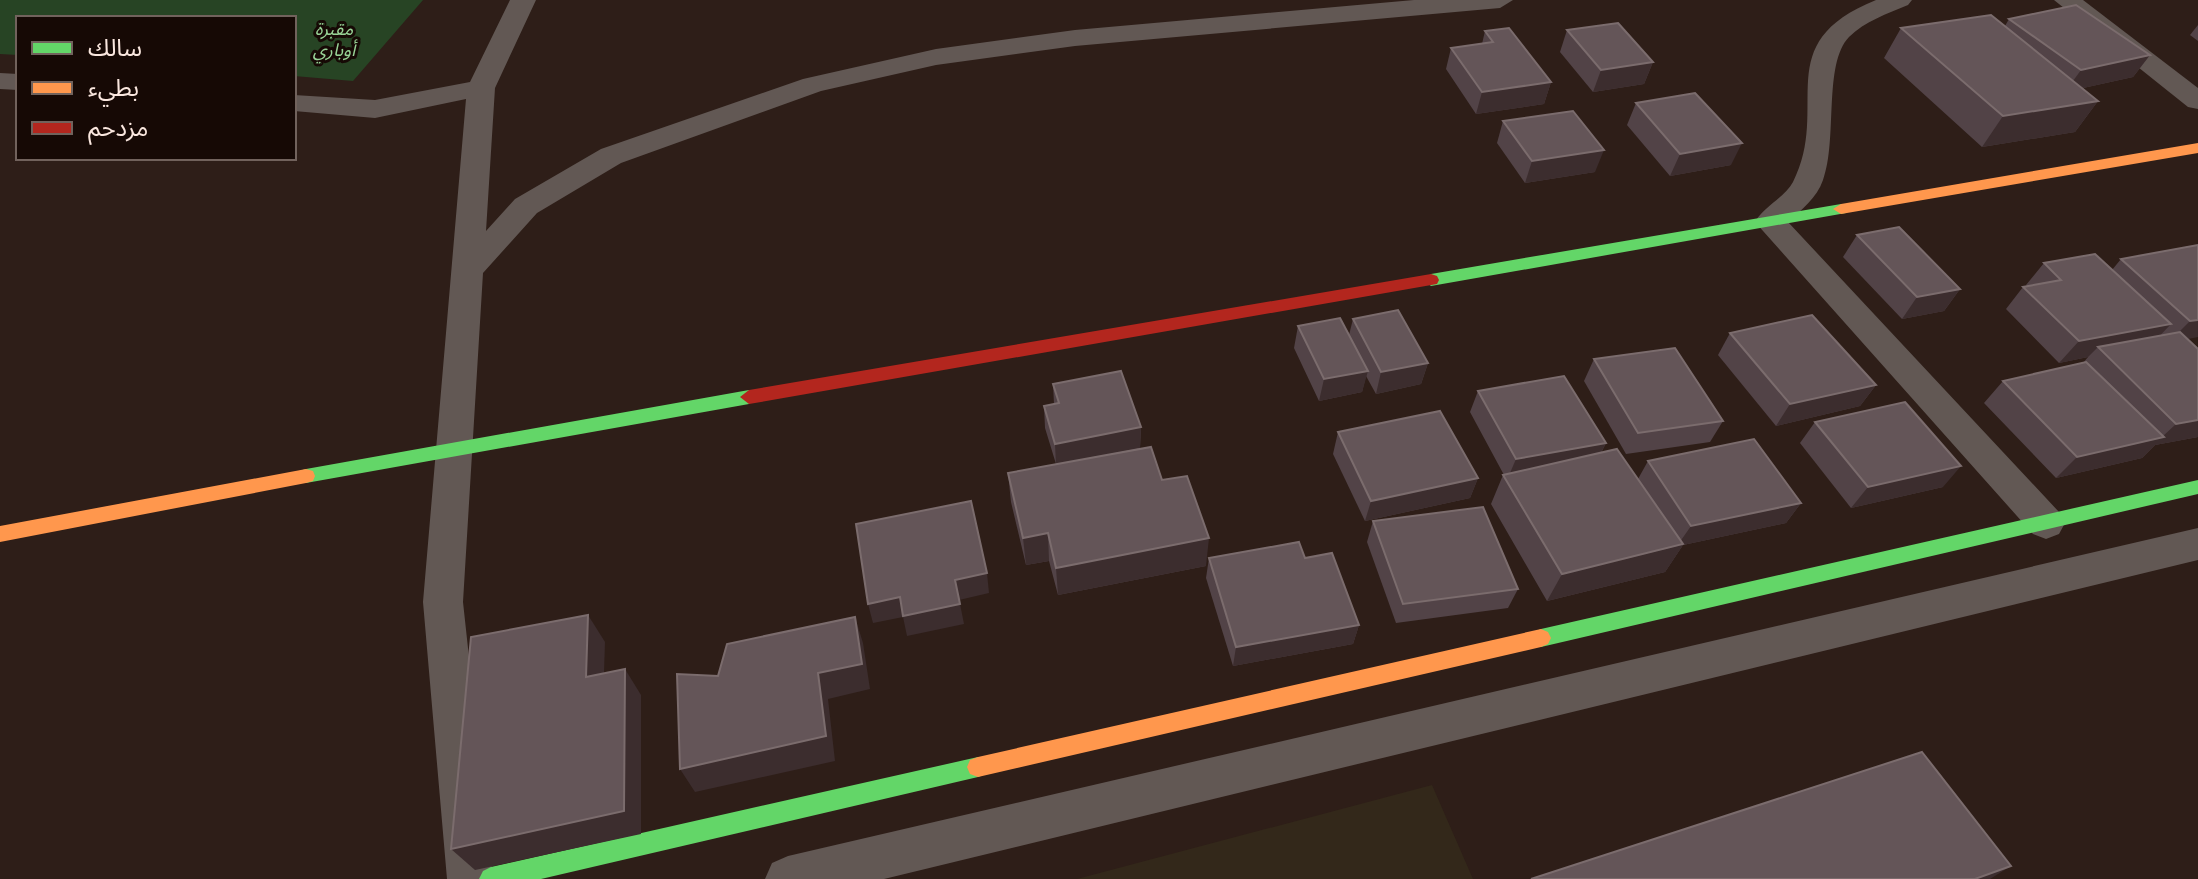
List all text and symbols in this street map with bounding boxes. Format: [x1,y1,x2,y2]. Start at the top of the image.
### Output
legend [16,16,296,160]
park label: مقبرة أوباري [313,17,358,64]
text: سالك [88,32,142,63]
text: بطيء [88,72,139,107]
text: مزدحم [88,112,148,145]

